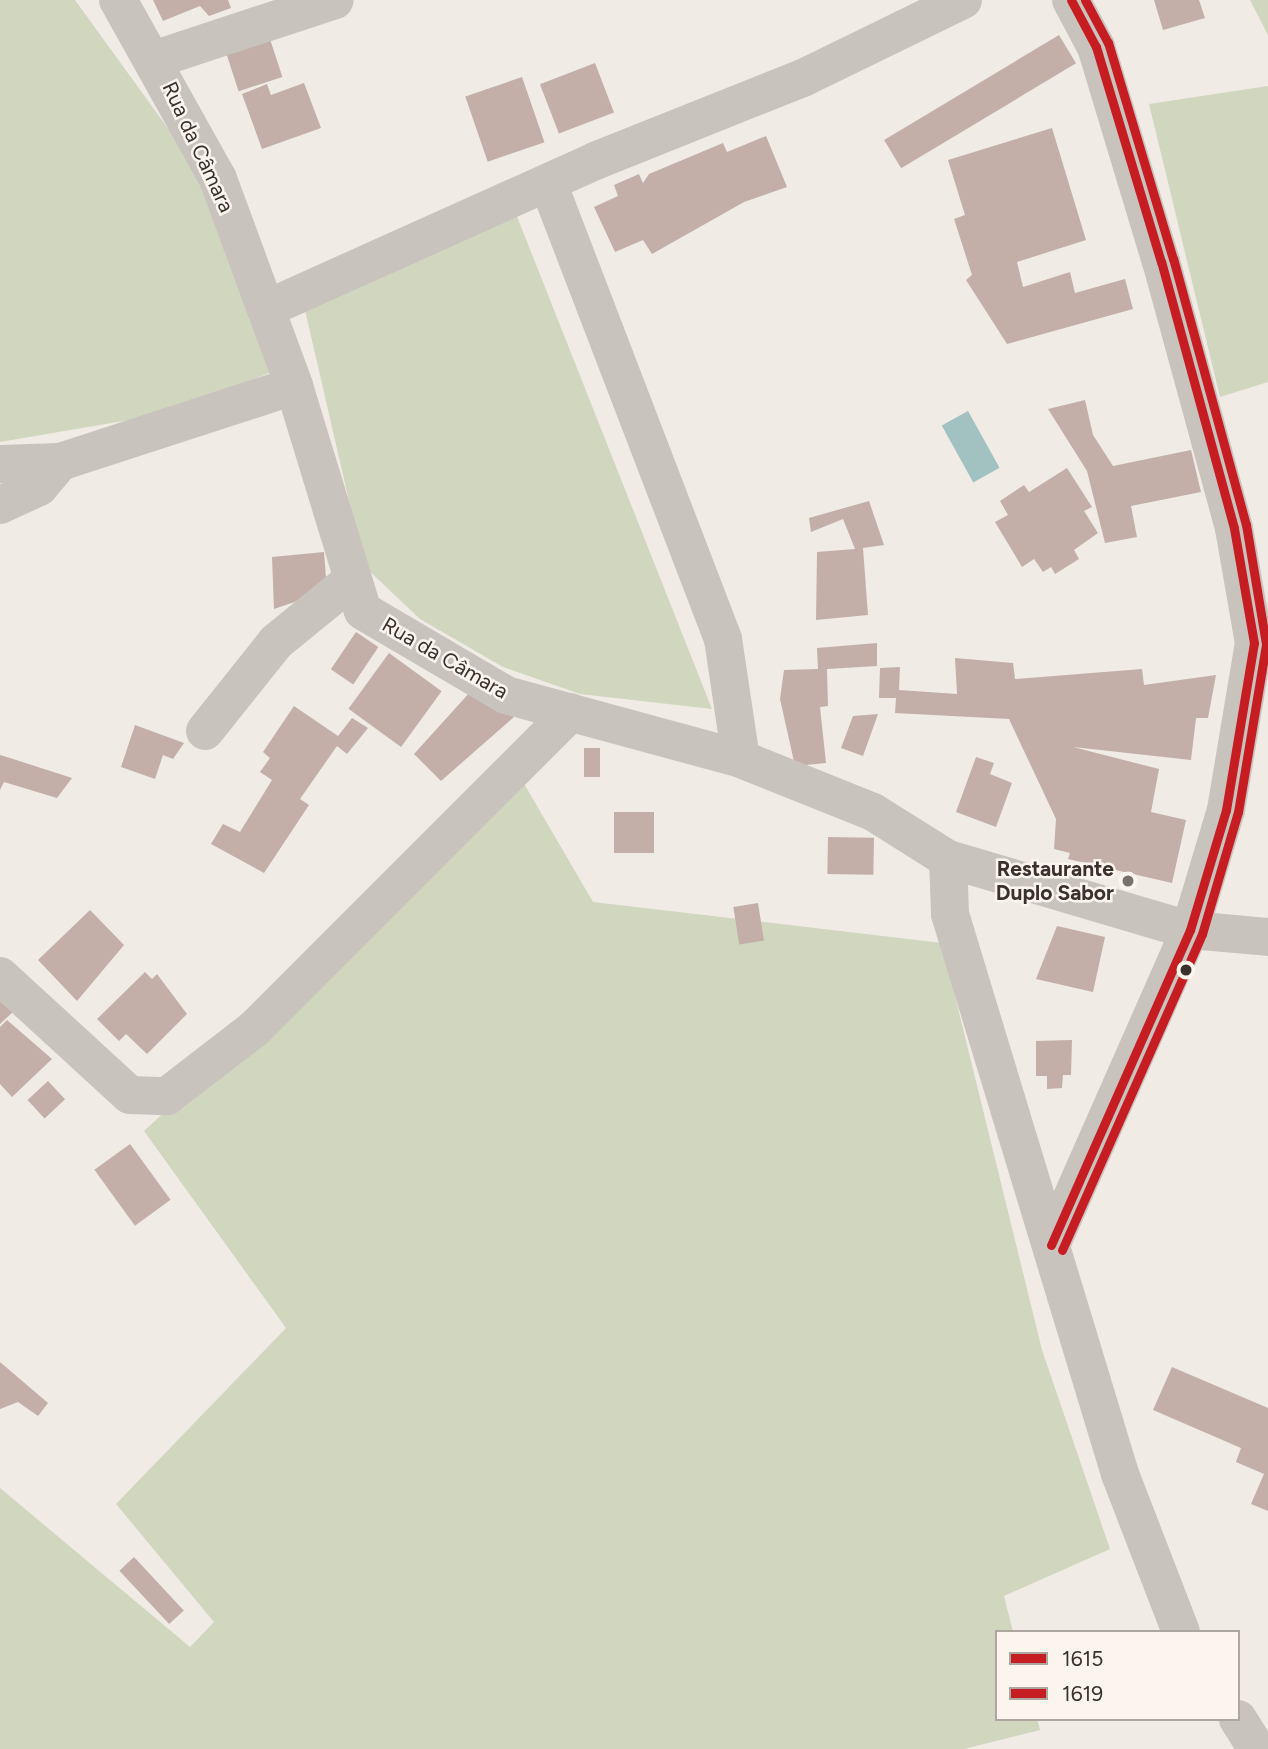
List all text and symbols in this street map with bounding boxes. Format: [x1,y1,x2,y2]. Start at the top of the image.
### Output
street label: Rua da Câmara [157,78,239,216]
street label: Rua da Câmara [378,612,512,704]
place label: Restaurante Duplo Sabor [996,856,1114,906]
marker: Restaurante Duplo Sabor [1120,873,1136,889]
unlabelled marker [1179,963,1193,977]
legend [995,1630,1240,1721]
text: 1615 [1062,1646,1103,1671]
text: 1619 [1062,1681,1103,1706]

